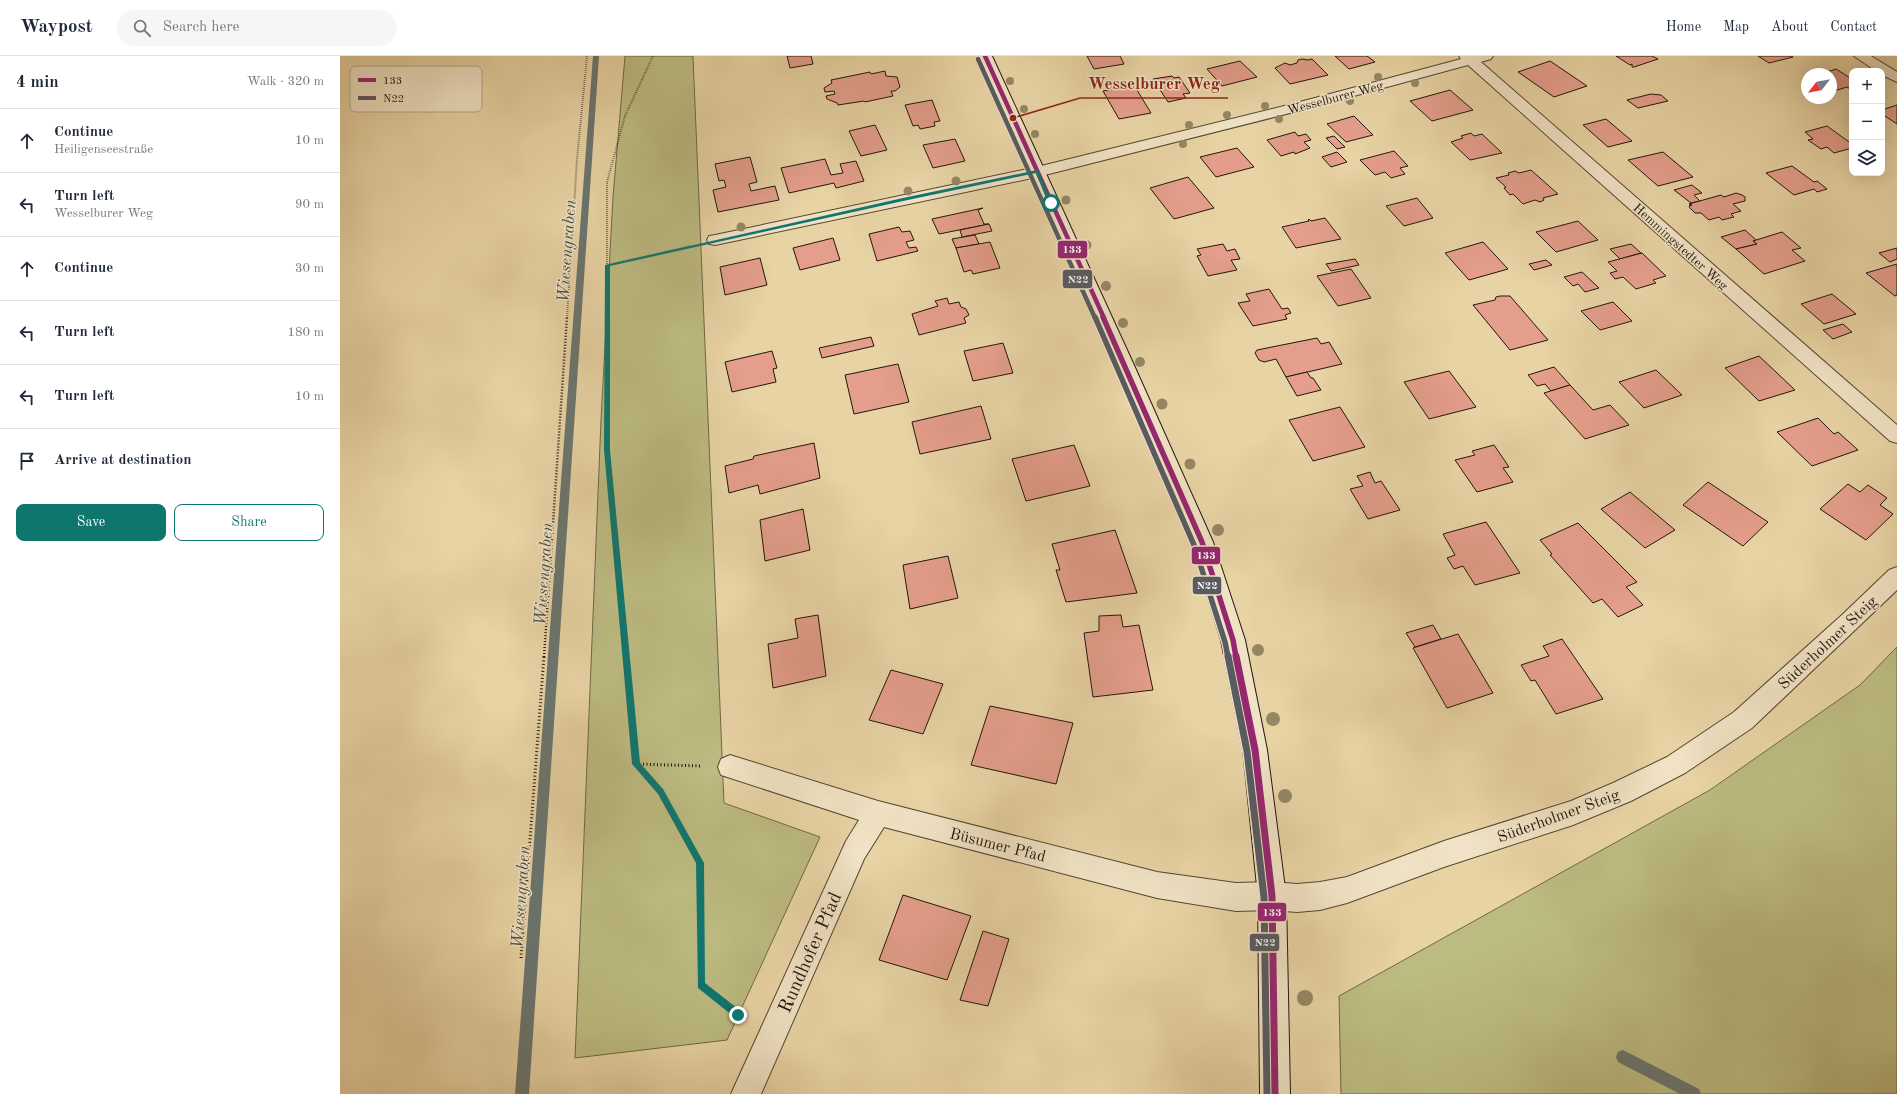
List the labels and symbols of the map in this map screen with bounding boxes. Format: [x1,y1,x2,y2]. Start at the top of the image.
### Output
legend [350,66,482,112]
north arrow [1801,68,1837,104]
callout: Wesselburer Weg [1080,69,1228,98]
text: 133 [383,76,402,87]
text: Wesselburer Weg [1088,76,1221,93]
street label: Wesselburer Weg [1286,79,1385,118]
text: N22 [383,94,404,105]
route start [1042,194,1060,212]
water label: Wiesengraben [555,199,580,303]
street label: Hemmingstedter Weg [1630,201,1730,293]
line badge: 133 [1057,240,1088,259]
text: 133 [1062,245,1082,256]
line badge: N22 [1062,269,1093,289]
text: N22 [1067,275,1089,286]
water label: Wiesengraben [532,522,557,626]
line badge: 133 [1191,546,1221,565]
text: 133 [1196,551,1216,562]
line badge: N22 [1192,576,1222,595]
text: N22 [1196,581,1218,592]
street label: Süderholmer Steig [1776,594,1881,693]
street label: Süderholmer Steig [1496,787,1622,846]
street label: Büsumer Pfad [948,826,1047,866]
water label: Wiesengraben [509,845,534,949]
street label: Rundhofer Pfad [776,890,846,1016]
line badge: 133 [1257,902,1287,922]
text: 133 [1262,908,1282,919]
line badge: N22 [1249,933,1280,952]
text: N22 [1254,938,1276,949]
route end [729,1006,747,1024]

